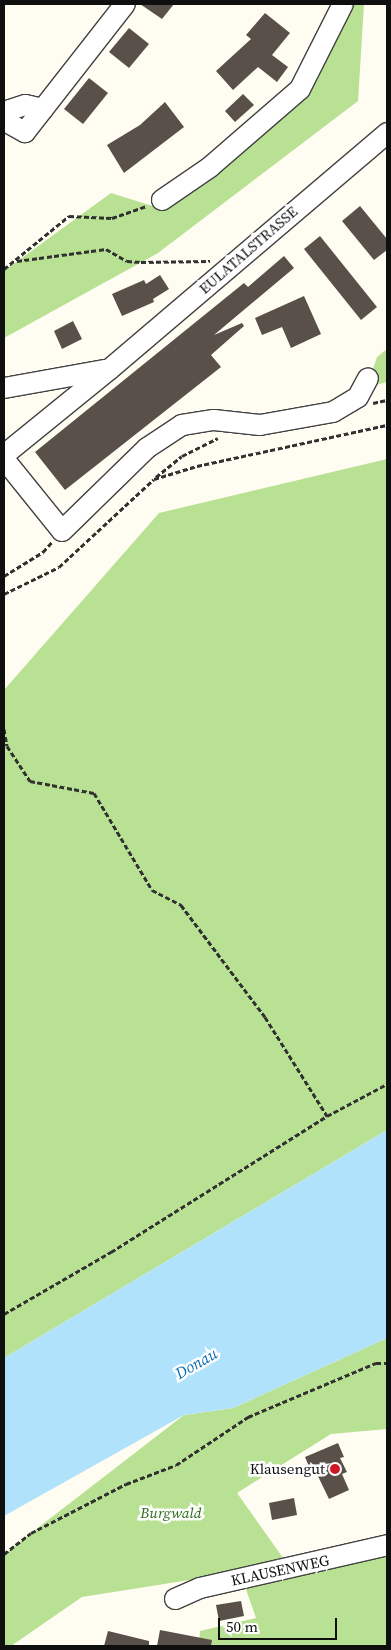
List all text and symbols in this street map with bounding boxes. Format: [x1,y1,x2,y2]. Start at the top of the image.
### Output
street label: EULATALSTRASSE [195,202,301,298]
water label: Donau [171,1343,221,1383]
place label: Klausengut [250,1460,325,1478]
marker: Klausengut [329,1463,341,1475]
park label: Burgwald [140,1504,202,1522]
street label: KLAUSENWEG [229,1551,331,1589]
scale bar [221,1608,340,1640]
text: 50 m [226,1616,258,1637]

